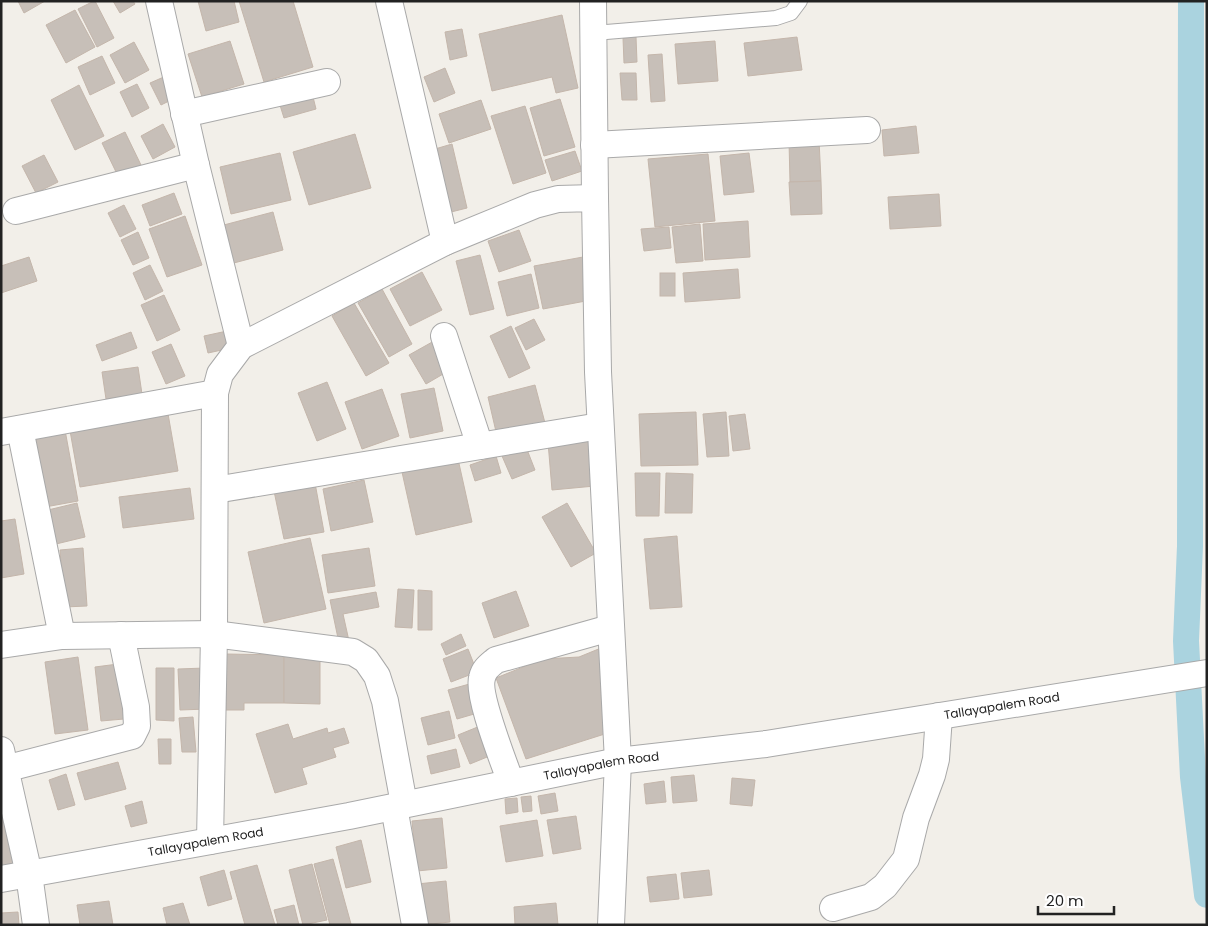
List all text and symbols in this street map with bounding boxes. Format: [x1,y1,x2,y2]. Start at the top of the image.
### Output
street label: Tallayapalem Road [943,688,1061,723]
street label: Tallayapalem Road [542,747,660,784]
street label: Tallayapalem Road [146,823,265,860]
scale bar [1038,884,1114,916]
text: 20 m [1046,890,1084,911]

